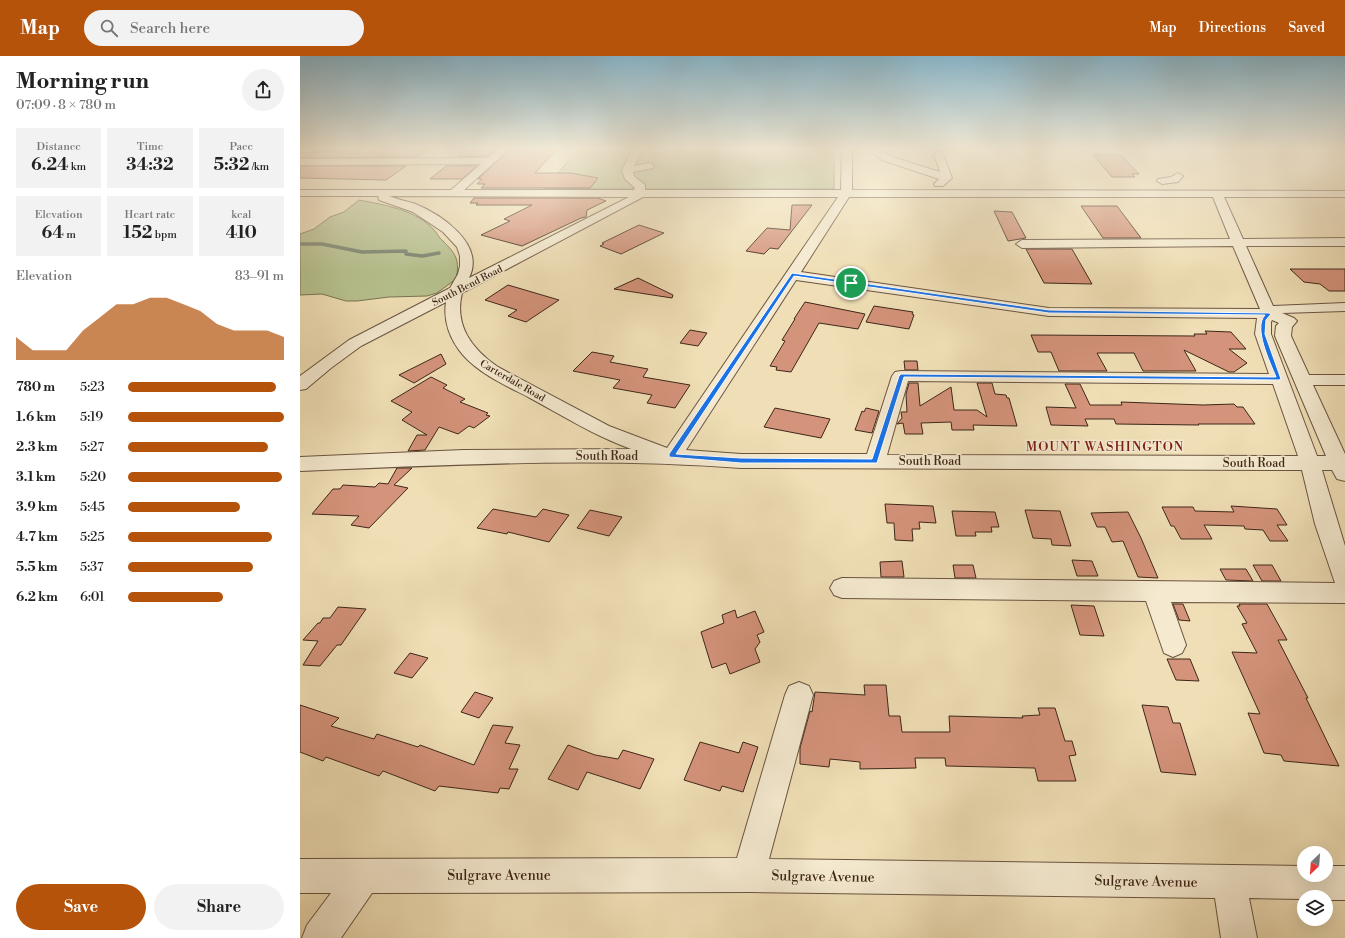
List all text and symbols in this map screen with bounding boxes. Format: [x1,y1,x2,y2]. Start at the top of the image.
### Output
search box [84,10,364,46]
text: Map [20,16,60,40]
icon: search [98,17,120,39]
text: Search here [130,19,210,38]
text: Map [1149,19,1177,37]
text: Directions [1199,19,1266,37]
text: Saved [1288,19,1325,37]
text: Morning run [16,68,149,95]
button: share [242,69,284,111]
text: 07:09 · 8 × 780 m [16,97,116,113]
text: Distance [36,140,81,154]
text: Time [137,140,163,154]
text: Pace [230,140,253,154]
text: 6.24 [31,154,69,176]
text: 34:32 [126,154,174,176]
text: 5:32 [213,154,249,176]
text: km [69,160,86,174]
text: /km [249,160,269,174]
text: Elevation [35,208,82,222]
text: Heart rate [125,208,175,222]
text: kcal [231,208,251,222]
text: 64 [41,222,64,244]
text: 152 [123,222,152,244]
text: 410 [226,222,257,244]
text: m [64,228,76,242]
text: bpm [152,228,177,242]
street label: South Bend Road [430,263,505,309]
pin [834,266,868,300]
text: Elevation [16,268,72,284]
text: 83–91 m [235,268,284,284]
icon: arrive [840,272,862,294]
street label: Carterdale Road [478,357,548,405]
text: 780 m [16,379,55,395]
text: 5:23 [80,379,105,395]
text: 1.6 km [16,409,56,425]
text: 5:19 [80,409,103,425]
text: 2.3 km [16,439,57,455]
text: 5:27 [80,439,104,455]
district label: MOUNT WASHINGTON [1026,439,1184,455]
street label: South Road [576,449,638,464]
street label: South Road [899,454,961,469]
street label: South Road [1223,456,1285,471]
text: 3.1 km [16,469,56,485]
text: 5:20 [80,469,106,485]
text: 3.9 km [16,499,58,515]
text: 5:45 [80,499,105,515]
text: 4.7 km [16,529,58,545]
text: 5:25 [80,529,105,545]
text: 5.5 km [16,559,58,575]
text: 5:37 [80,559,104,575]
text: 6.2 km [16,589,58,605]
text: 6:01 [80,589,105,605]
north arrow [1297,846,1333,882]
map controls [1297,846,1333,926]
street label: Sulgrave Avenue [447,867,551,885]
street label: Sulgrave Avenue [771,867,875,887]
street label: Sulgrave Avenue [1094,872,1198,892]
button: Save [16,884,146,930]
button: Share [154,884,284,930]
button: layers [1297,890,1333,926]

